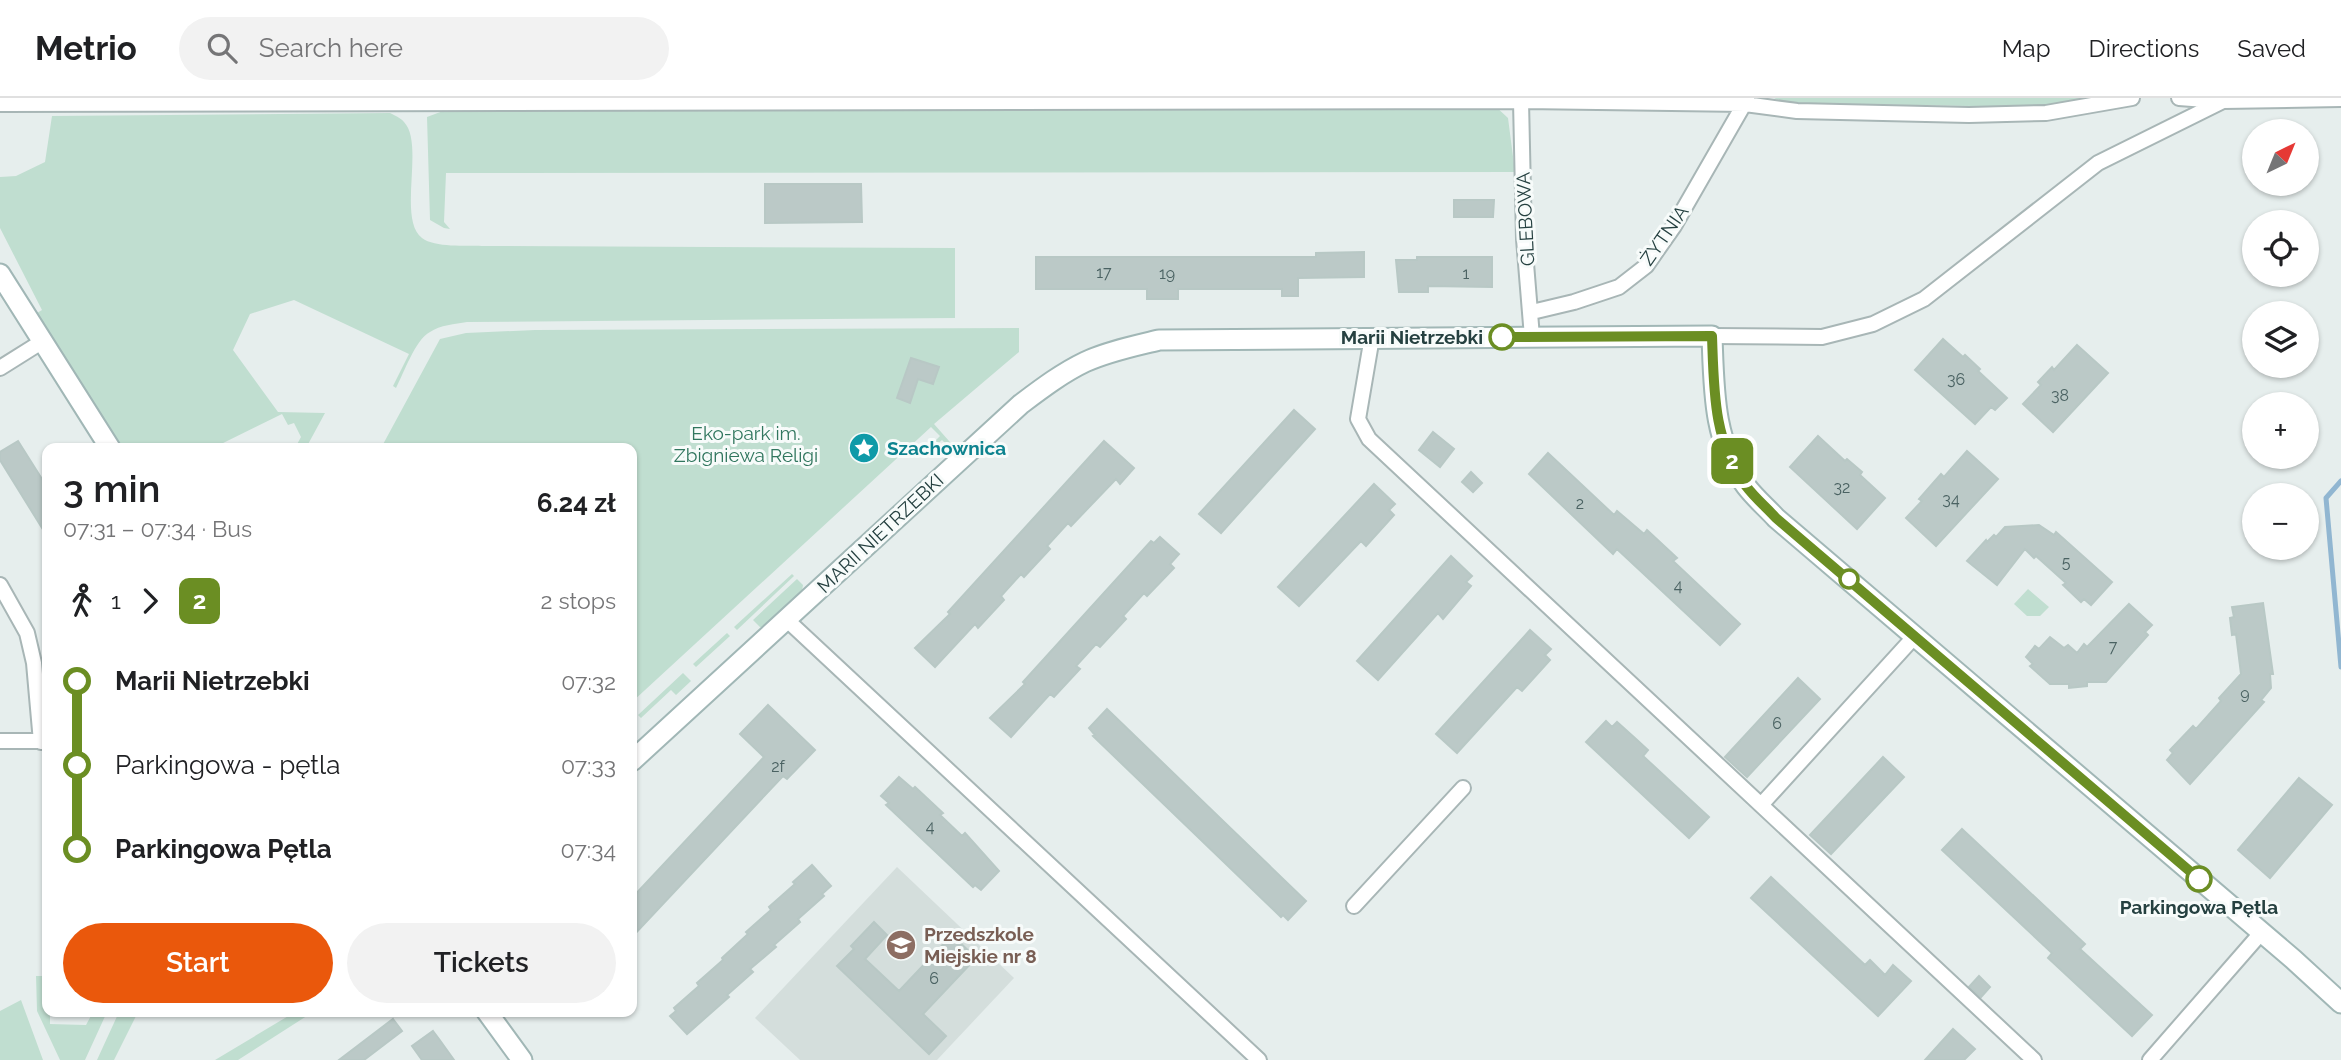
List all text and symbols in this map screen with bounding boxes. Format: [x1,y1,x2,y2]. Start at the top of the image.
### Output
search box [179,17,669,80]
text: Metrio [35,29,137,68]
icon: search [203,29,241,67]
text: Search here [259,33,403,63]
text: Map [2002,34,2051,63]
text: Directions [2089,34,2199,63]
text: Saved [2237,34,2306,63]
north arrow [2242,119,2319,196]
map controls [2242,119,2319,560]
street label: GLEBOWA [1512,171,1538,267]
street label: ŻYTNIA [1635,201,1693,269]
button: locate [2242,210,2319,287]
house number: 17 [1096,263,1112,282]
house number: 19 [1159,264,1175,283]
house number: 1 [1463,264,1470,283]
button: layers [2242,301,2319,378]
marker: Marii Nietrzebki [1489,324,1515,350]
place label: Marii Nietrzebki [1341,326,1483,348]
house number: 36 [1947,370,1965,389]
house number: 38 [2051,386,2069,405]
button: + [2242,392,2319,469]
park label: Eko-park im. Zbigniewa Religi [674,422,818,466]
place icon: Szachownica [847,431,881,465]
place label: Szachownica [887,437,1006,459]
line badge: 2 [1709,438,1755,484]
text: 2 [1725,446,1739,475]
text: 3 min [63,466,160,511]
street label: MARII NIETRZEBKI [812,469,948,597]
house number: 32 [1834,478,1850,497]
button: − [2242,483,2319,560]
text: 6.24 zł [537,488,616,518]
house number: 34 [1942,490,1960,509]
house number: 2 [1576,494,1584,513]
text: 07:31 – 07:34 · Bus [63,515,252,542]
house number: 5 [2062,553,2071,572]
unlabelled marker [1839,569,1859,589]
house number: 4 [1674,576,1683,595]
icon: walk [63,582,101,620]
icon: forward [131,582,169,620]
text: 2 [193,586,206,615]
text: 1 [111,587,121,614]
text: 2 stops [541,587,616,614]
house number: 7 [2109,637,2118,656]
text: Marii Nietrzebki [115,666,310,696]
text: 07:32 [561,668,616,695]
house number: 9 [2240,684,2250,703]
house number: 6 [1772,714,1782,733]
text: Parkingowa - pętla [115,750,340,780]
text: 07:33 [561,752,616,779]
house number: 2f [771,757,786,776]
house number: 4 [926,817,935,836]
text: Parkingowa Pętla [115,834,332,864]
text: 07:34 [561,836,616,863]
marker: Parkingowa Pętla [2186,866,2212,892]
place label: Parkingowa Pętla [2120,896,2278,918]
button: Start [63,923,333,1003]
button: Tickets [347,923,616,1003]
place label: Przedszkole Miejskie nr 8 [924,923,1037,967]
school or university icon: Przedszkole Miejskie nr 8 [884,928,918,962]
house number: 6 [929,969,939,988]

